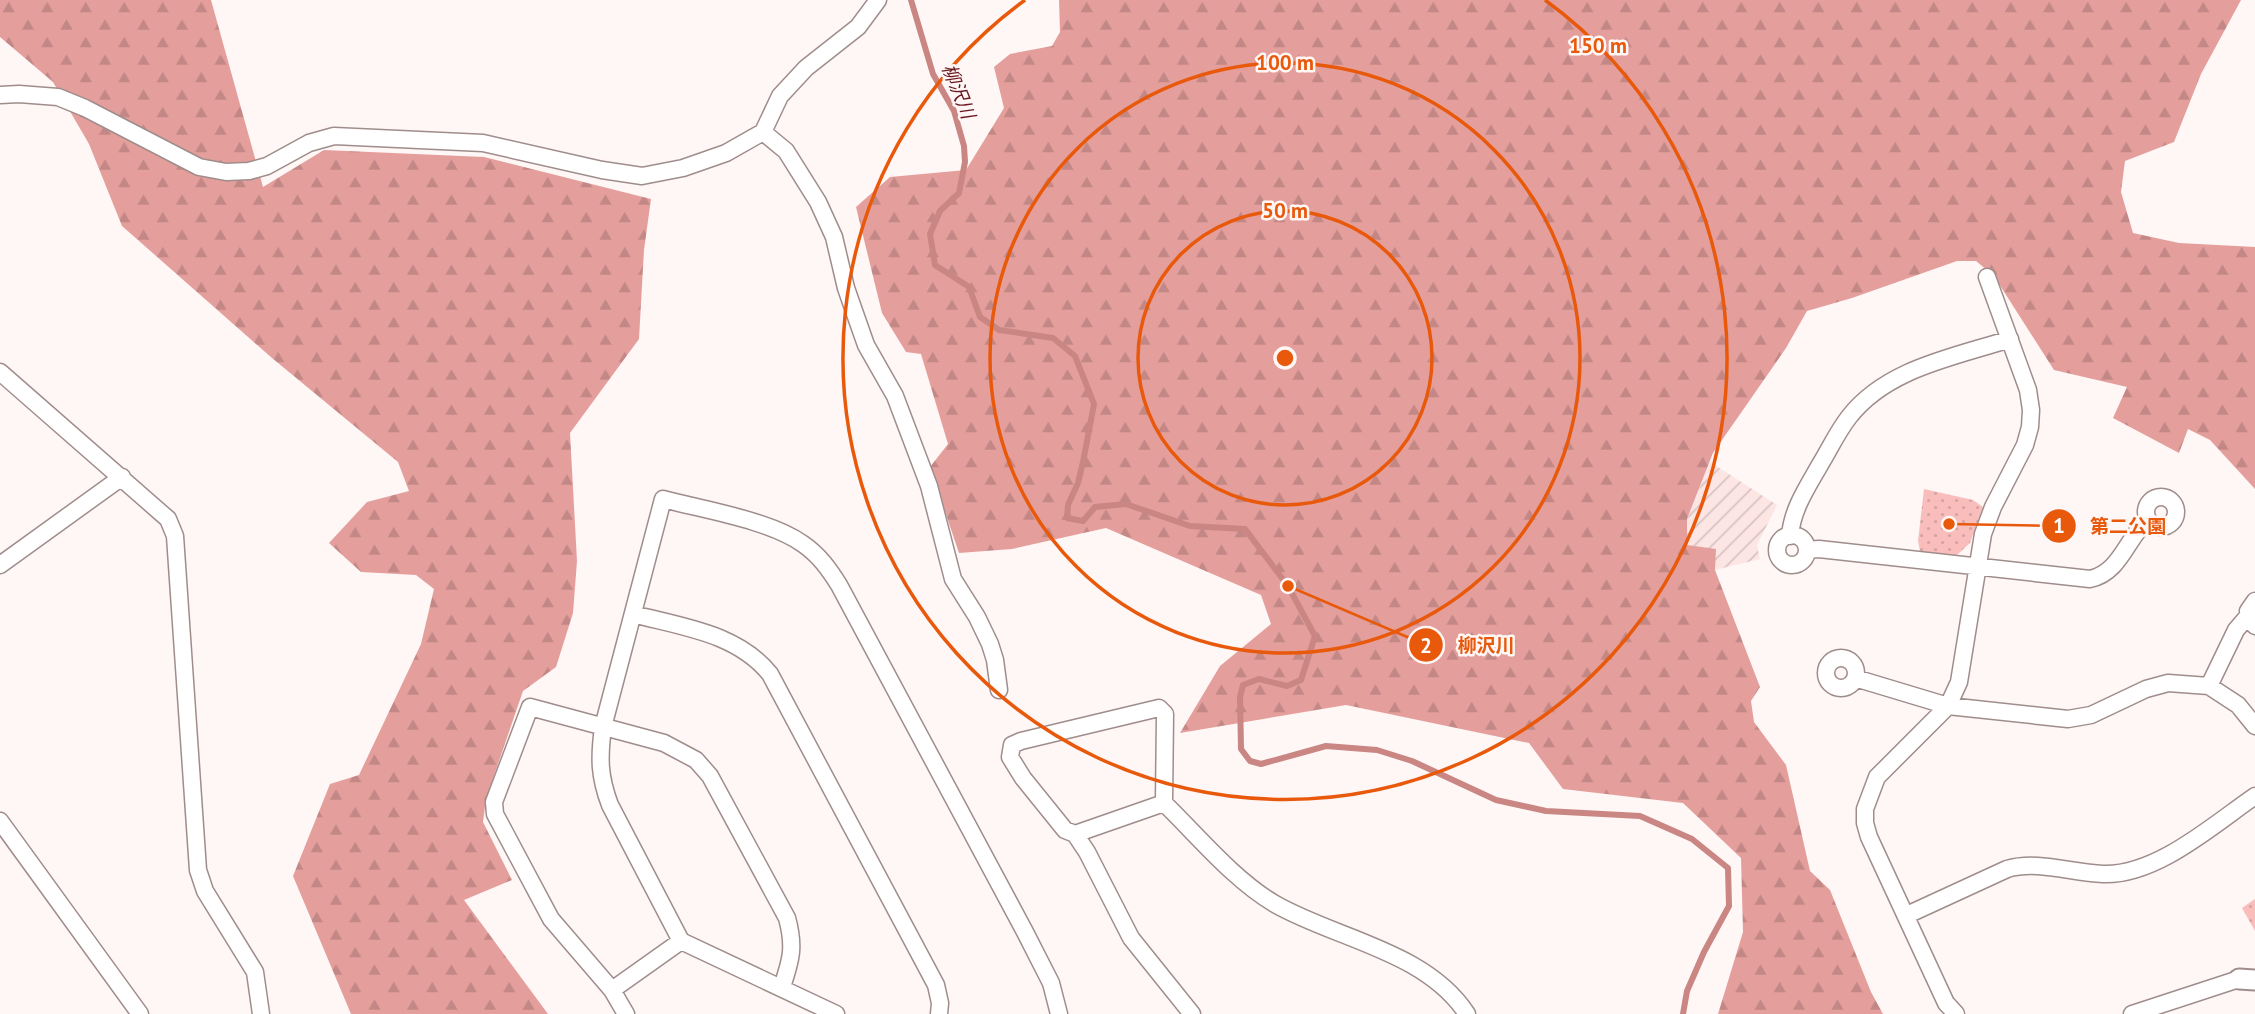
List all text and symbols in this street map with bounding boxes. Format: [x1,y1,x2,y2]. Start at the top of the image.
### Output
text: 150 m [1569,32,1627,59]
text: 100 m [1256,49,1314,76]
water label: 柳沢川 [937,60,982,124]
text: 50 m [1262,197,1308,224]
centre of rings [1273,346,1297,370]
callout: 第二公園 [2041,506,2180,546]
text: 1 [2053,512,2065,539]
text: 第二公園 [2090,514,2166,538]
callout: 柳沢川 [1409,625,1529,665]
text: 2 [1420,632,1432,659]
text: 柳沢川 [1457,633,1515,657]

